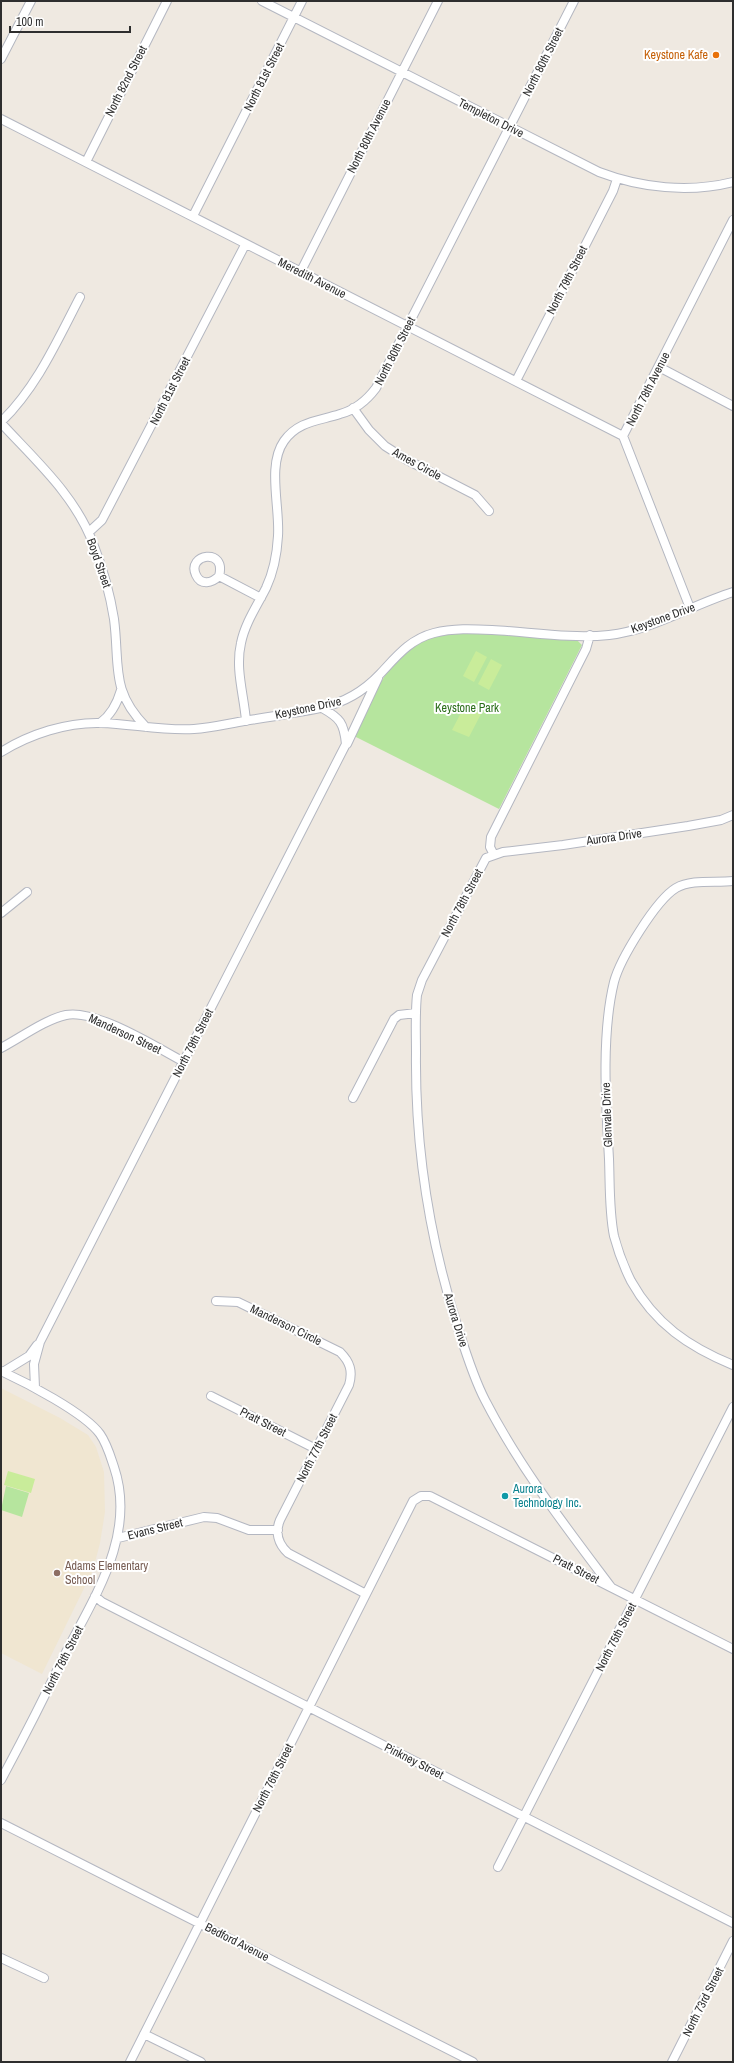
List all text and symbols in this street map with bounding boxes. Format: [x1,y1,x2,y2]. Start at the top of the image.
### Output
scale bar [10,8,130,34]
text: 100 m [16,14,43,30]
street label: North 80th Street [519,25,567,99]
street label: North 81st Street [240,40,288,114]
street label: North 82nd Street [101,43,151,119]
place label: Keystone Kafe [644,47,708,63]
marker: Keystone Kafe [711,50,721,60]
street label: Templeton Drive [455,95,527,141]
street label: North 80th Avenue [343,96,395,176]
street label: North 79th Street [543,243,591,317]
street label: Meredith Avenue [275,254,349,302]
street label: North 80th Street [371,314,419,388]
street label: North 78th Avenue [622,349,674,429]
street label: North 81st Street [146,354,194,428]
street label: Ames Circle [389,444,444,484]
street label: Boyd Street [83,536,115,590]
street label: Keystone Drive [629,599,697,637]
street label: Keystone Drive [273,693,343,723]
park label: Keystone Park [435,700,499,716]
street label: Aurora Drive [584,825,643,849]
street label: North 78th Street [437,866,487,940]
street label: North 79th Street [169,1006,217,1080]
street label: Manderson Street [86,1010,164,1058]
street label: Glenvale Drive [598,1082,616,1148]
street label: Aurora Drive [440,1290,472,1349]
street label: Manderson Circle [248,1301,324,1349]
street label: Pratt Street [237,1404,289,1441]
street label: North 77th Street [293,1411,341,1485]
place label: Aurora Technology Inc. [512,1481,581,1511]
marker: Aurora Technology Inc. [500,1491,510,1501]
street label: Evans Street [126,1514,185,1544]
street label: Pratt Street [550,1551,602,1588]
place label: Adams Elementary School [64,1558,148,1588]
marker: Adams Elementary School [52,1568,62,1578]
street label: North 75th Street [592,1600,640,1674]
street label: North 78th Street [39,1623,87,1697]
street label: Pinkney Street [382,1739,447,1783]
street label: North 76th Street [249,1741,297,1815]
street label: Bedford Avenue [202,1919,272,1965]
street label: North 73rd Street [679,1965,727,2039]

